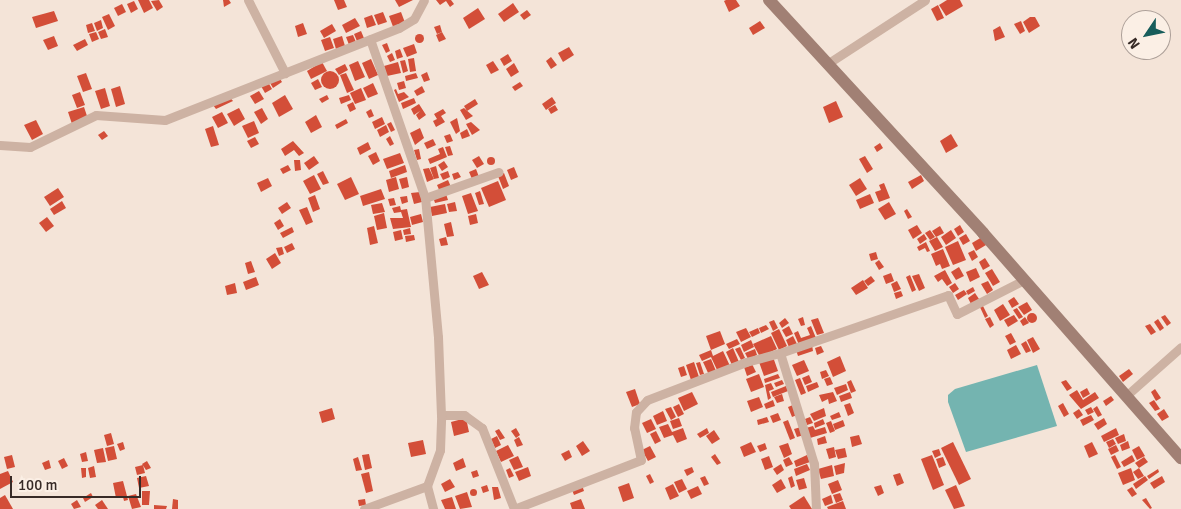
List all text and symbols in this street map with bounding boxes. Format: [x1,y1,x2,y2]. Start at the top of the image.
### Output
north arrow [1121,10,1171,60]
text: N [1124,34,1144,52]
scale bar [12,466,144,498]
text: 100 m [18,476,58,494]

